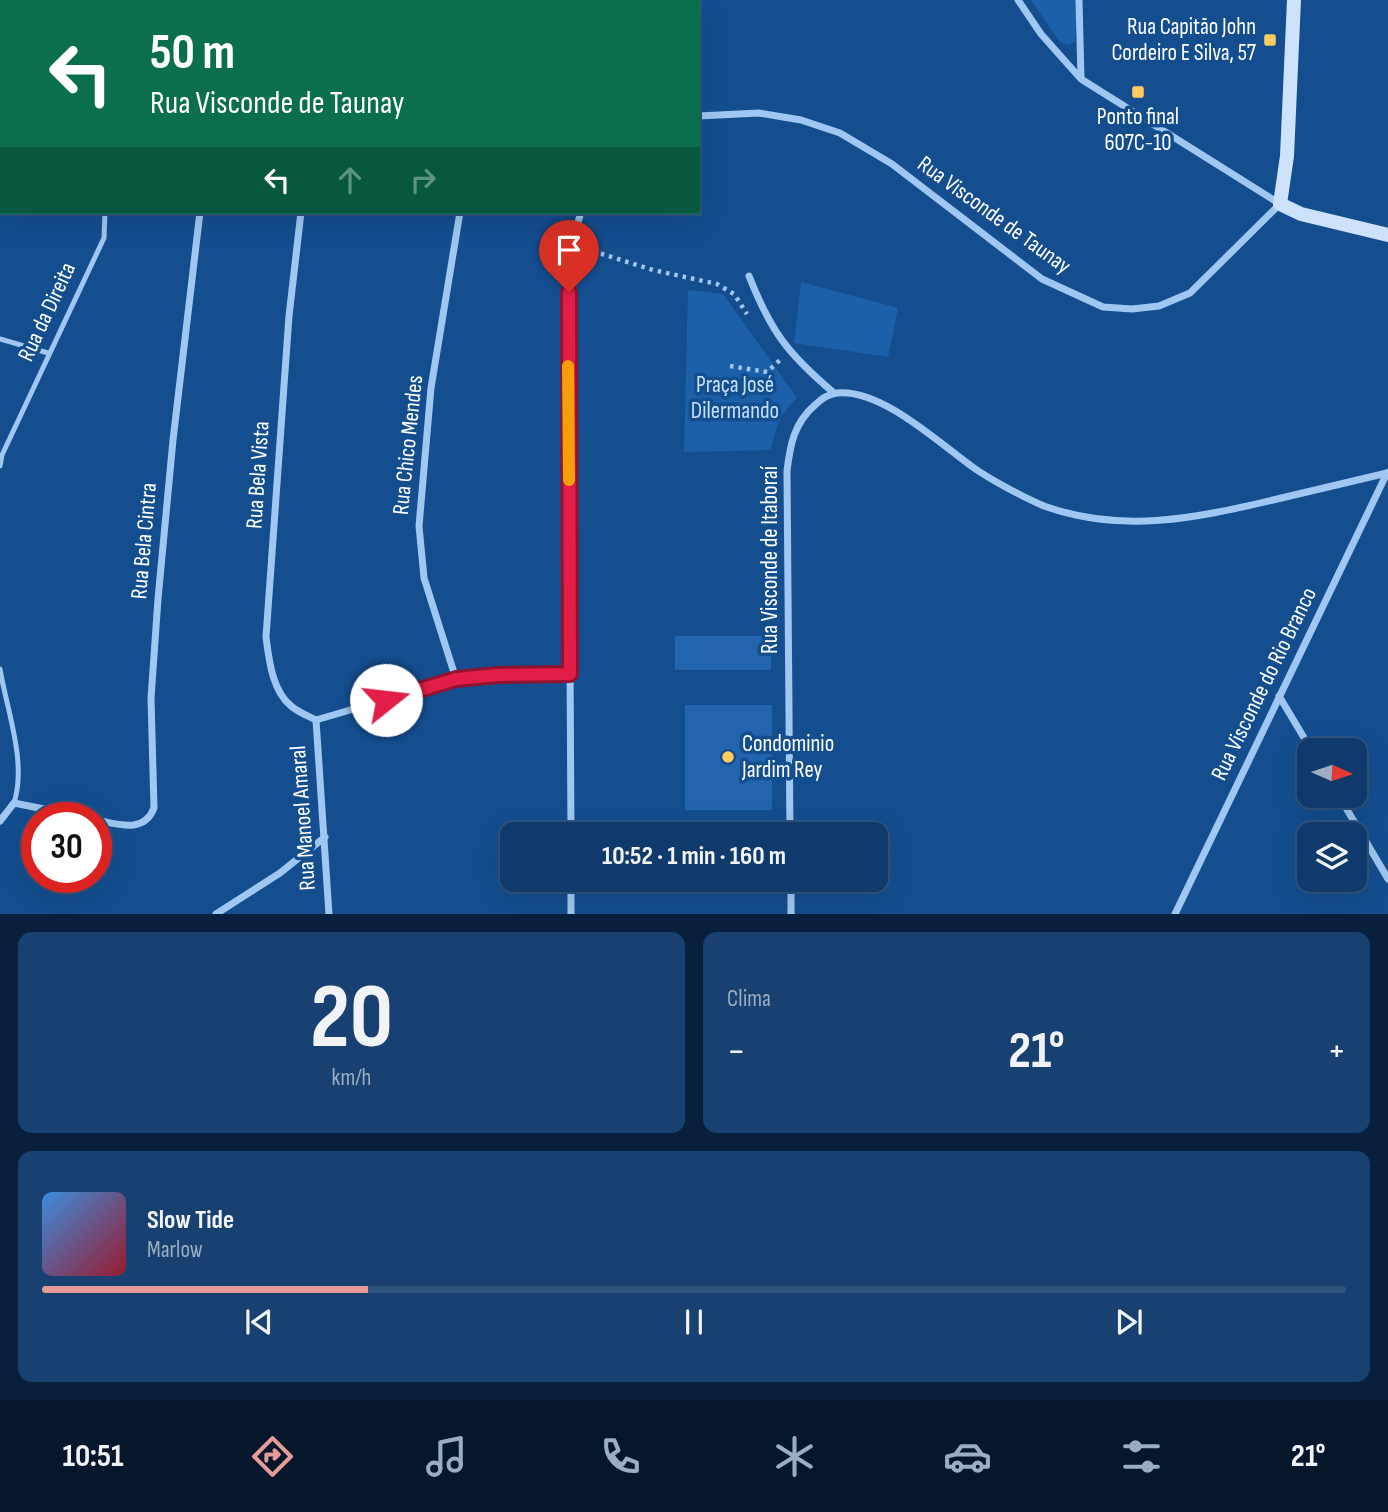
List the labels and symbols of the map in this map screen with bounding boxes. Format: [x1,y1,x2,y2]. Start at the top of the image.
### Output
place label: Rua Capitão John Cordeiro E Silva, 57 [1111,13,1256,67]
marker: Rua Capitão John Cordeiro E Silva, 57 [1262,32,1278,48]
marker: Ponto final 607C-10 [1130,84,1146,100]
place label: Ponto final 607C-10 [1097,103,1179,157]
street label: Rua Visconde de Taunay [912,150,1076,280]
pin [539,220,599,292]
street label: Rua da Direita [12,258,82,366]
park label: Praça José Dilermando [691,371,779,425]
street label: Rua Chico Mendes [387,374,429,516]
street label: Rua Bela Vista [240,420,276,530]
street label: Rua Visconde de Itaboraí [756,465,784,654]
street label: Rua Bela Cintra [125,482,163,600]
street label: Rua Visconde do Rio Branco [1205,583,1323,785]
position arrow [349,663,423,737]
place label: Condominio Jardim Rey [741,730,834,784]
north arrow [1297,738,1367,808]
street label: Rua Manoel Amaral [284,745,322,891]
marker: Condominio Jardim Rey [720,749,736,765]
speed limit sign: 30 [21,802,112,893]

